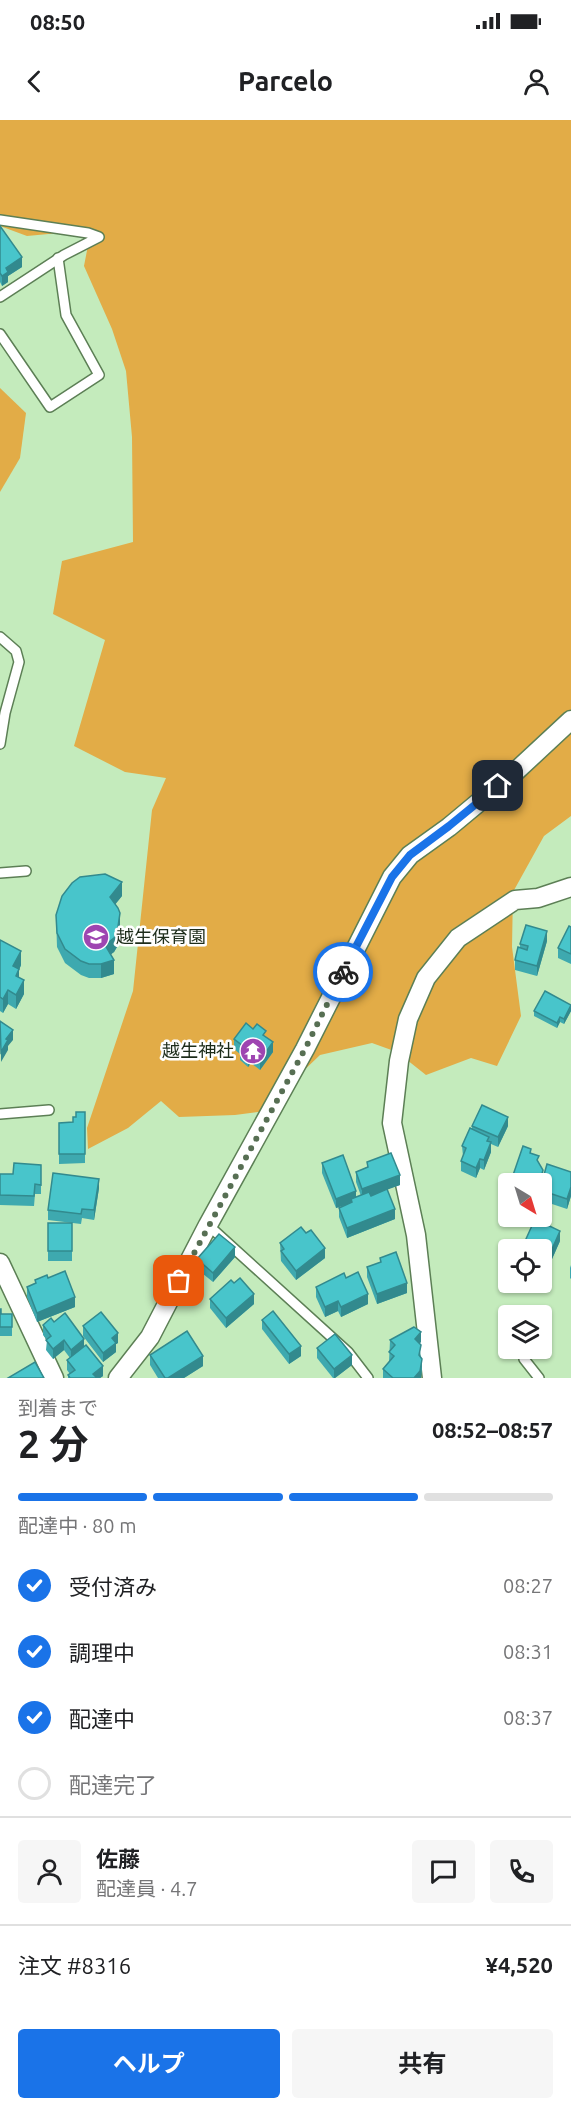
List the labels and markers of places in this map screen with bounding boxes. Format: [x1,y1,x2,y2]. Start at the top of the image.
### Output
pin [472,760,523,811]
school or university icon: 越生保育園 [81,922,111,952]
place label: 越生保育園 [116,926,206,946]
temple icon: 越生神社 [238,1036,268,1066]
place label: 越生神社 [162,1040,234,1060]
pin [153,1255,204,1306]

